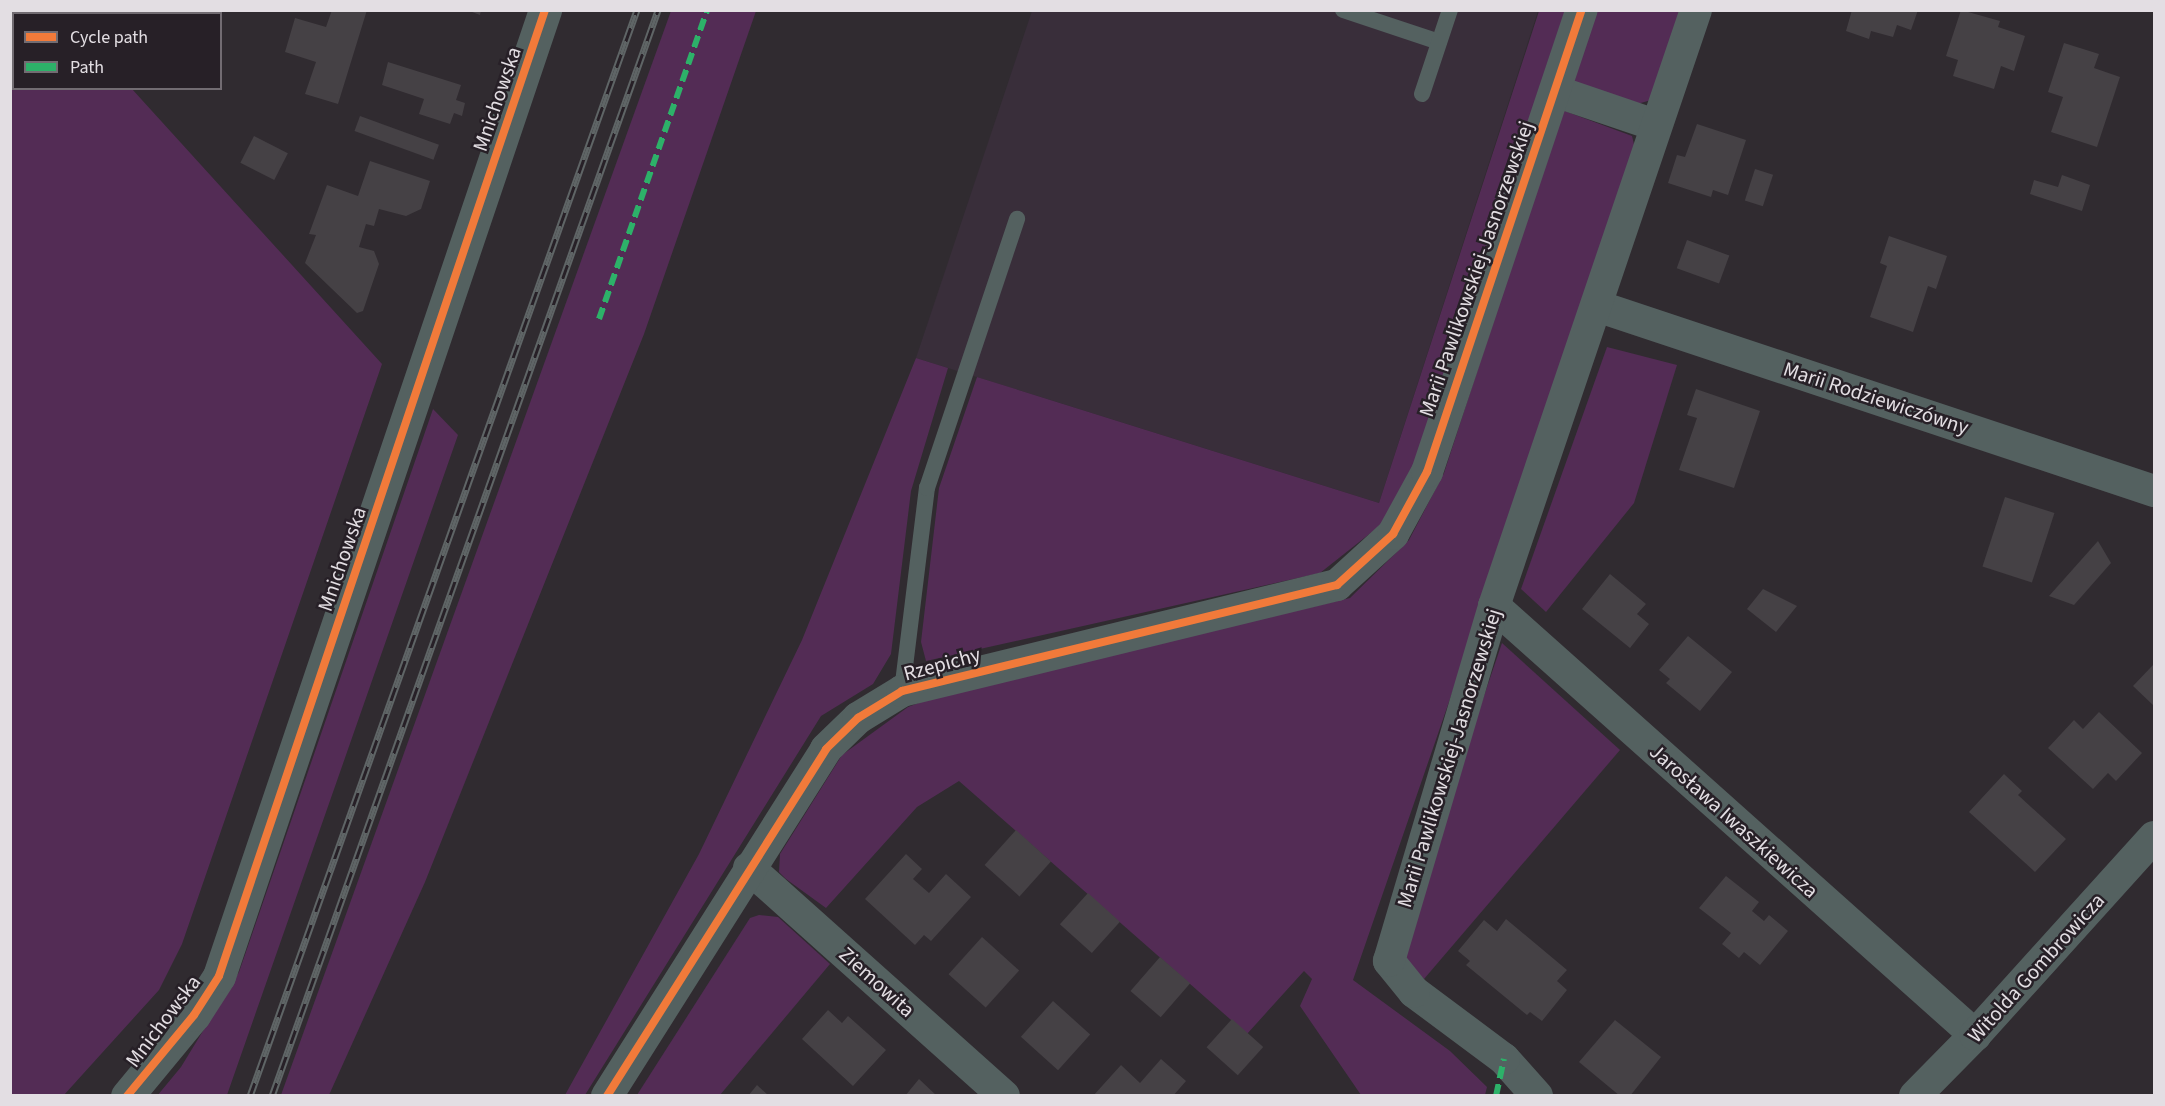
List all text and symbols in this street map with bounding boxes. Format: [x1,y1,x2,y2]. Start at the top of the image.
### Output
legend [12,12,222,90]
text: Cycle path [70,25,148,50]
street label: Mnichowska [467,43,527,155]
text: Path [70,55,104,80]
street label: Marii Pawlikowskiej-Jasnorzewskiej [1413,118,1539,420]
street label: Marii Rodziewiczówny [1780,356,1972,440]
street label: Mnichowska [312,503,372,615]
street label: Marii Pawlikowskiej-Jasnorzewskiej [1391,606,1507,910]
street label: Rzepichy [901,642,983,686]
street label: Jarosława Iwaszkiewicza [1645,739,1823,903]
street label: Witolda Gombrowicza [1962,888,2110,1048]
street label: Ziemowita [834,941,920,1023]
street label: Mnichowska [120,970,206,1072]

